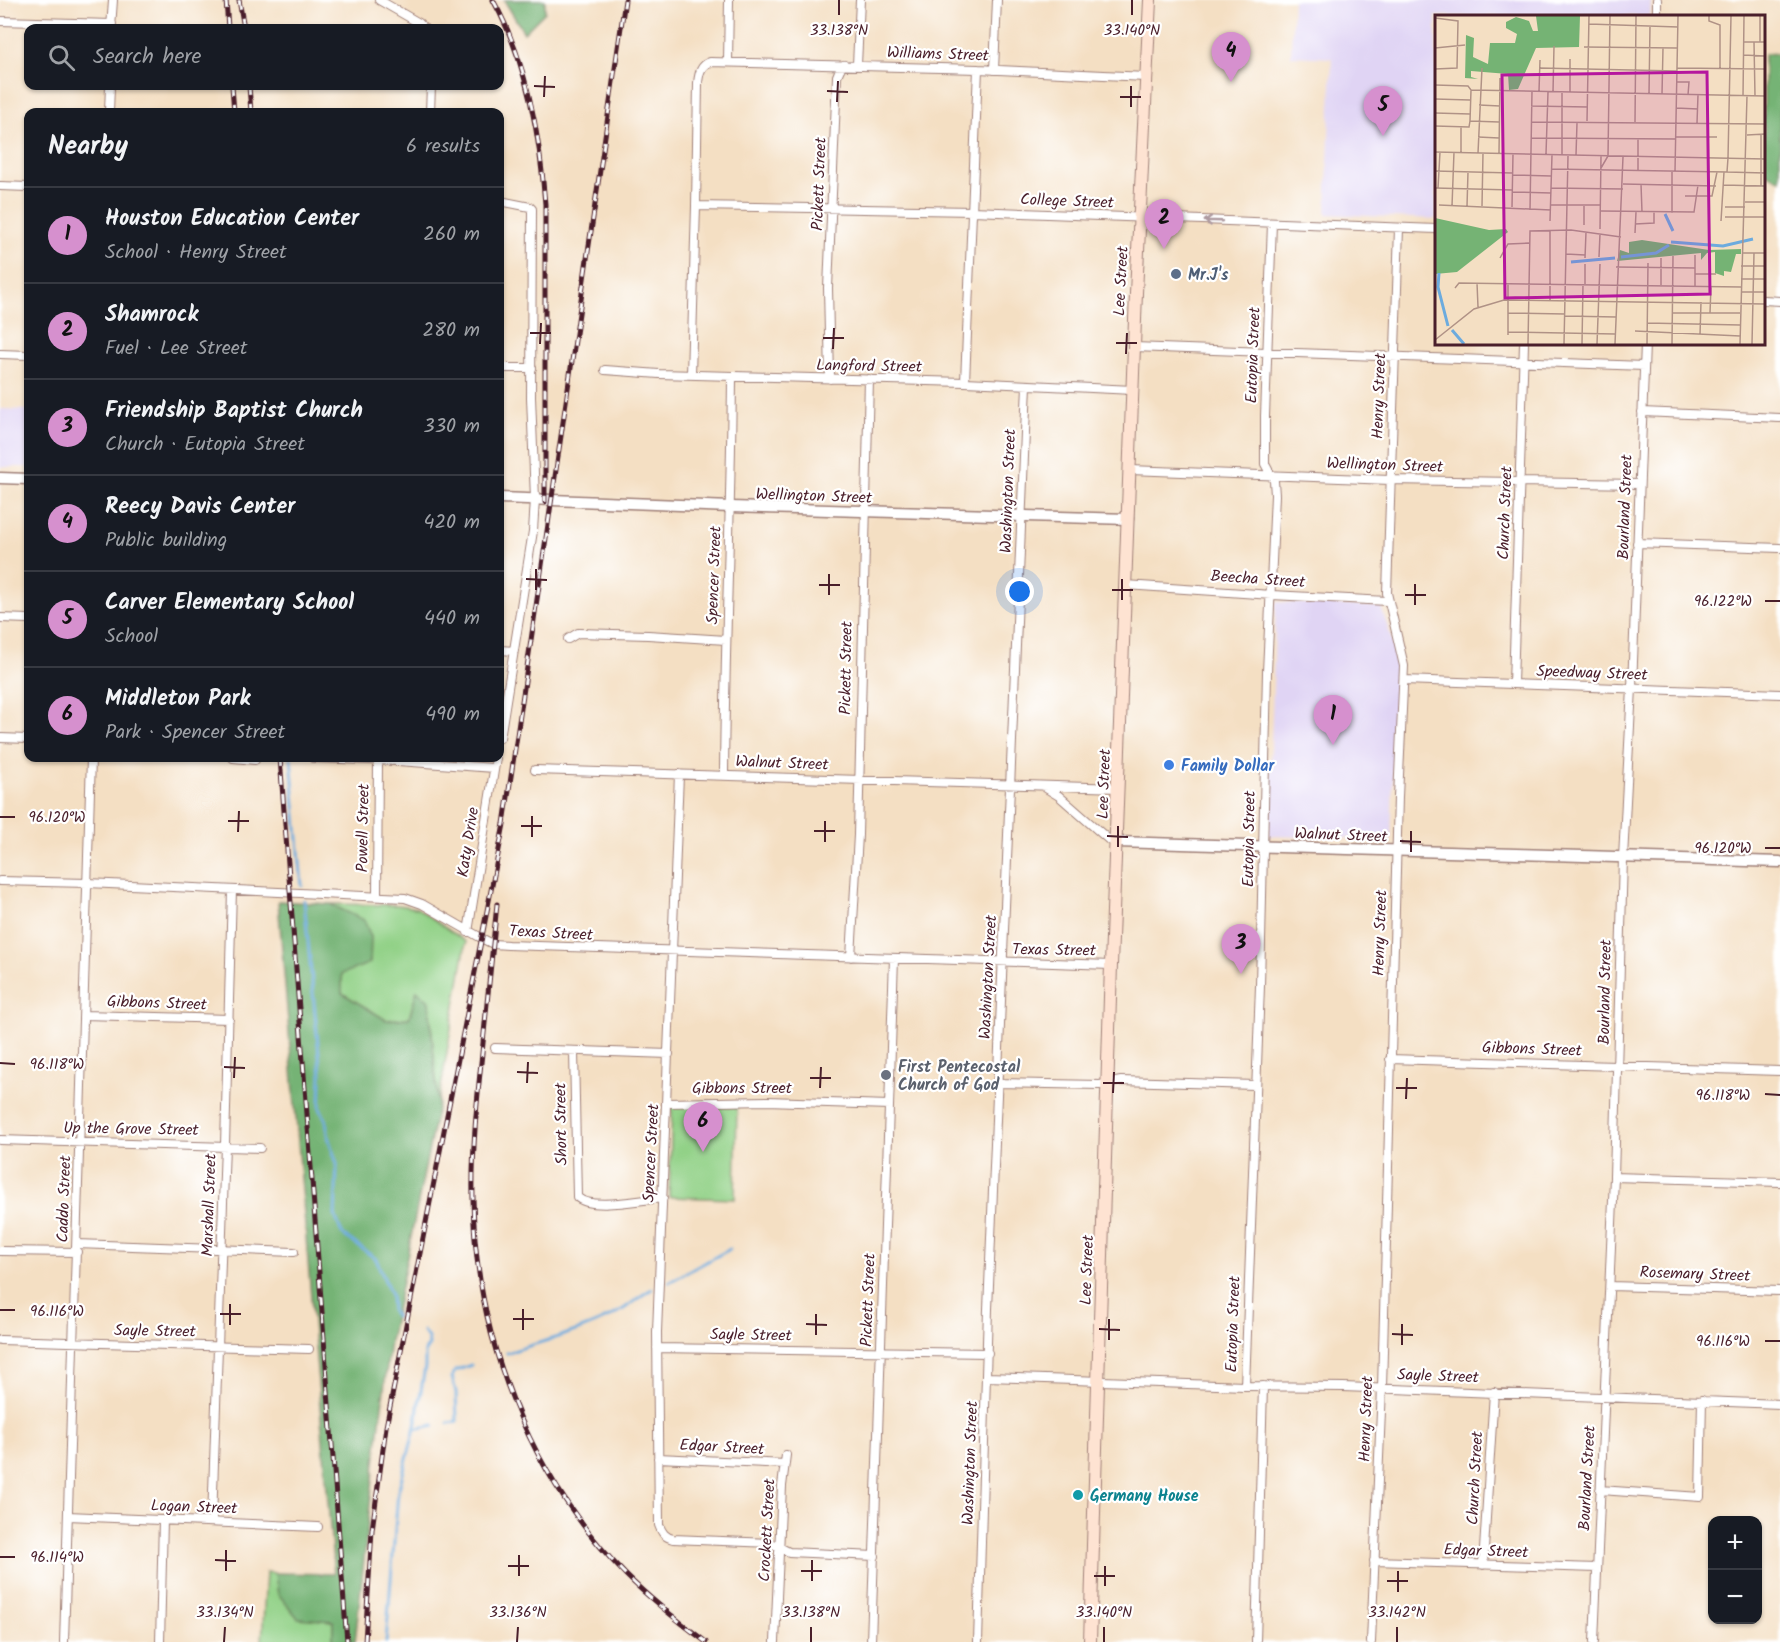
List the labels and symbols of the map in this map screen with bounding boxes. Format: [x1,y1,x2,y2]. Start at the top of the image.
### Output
inset map [1435,15,1765,345]
text: 33.138°N [810,19,868,43]
text: 33.140°N [1104,19,1160,43]
pin: 4 [1212,32,1250,82]
street label: Williams Street [887,40,990,69]
pin: 5 [1364,86,1402,136]
street label: Pickett Street [805,136,834,231]
street label: College Street [1020,187,1115,216]
pin: 2 [1144,200,1184,249]
one-way arrow [1204,215,1224,226]
street label: Lee Street [1107,245,1136,317]
place label: Mr.J's [1188,263,1229,288]
marker: Mr.J's [1169,267,1183,281]
street label: Eutopia Street [1239,306,1268,404]
street label: Henry Street [1366,352,1394,440]
street label: Langford Street [816,353,923,380]
street label: Washington Street [994,428,1023,554]
street label: Wellington Street [1326,451,1444,480]
street label: Bourland Street [1611,453,1640,560]
street label: Church Street [1491,465,1520,560]
street label: Wellington Street [755,482,873,511]
street label: Spencer Street [700,525,729,625]
street label: Beecha Street [1210,564,1307,595]
your location [1005,577,1034,606]
text: 96.122°W [1694,590,1752,614]
street label: Pickett Street [833,620,860,715]
street label: Speedway Street [1536,659,1649,688]
pin: 1 [1314,696,1352,745]
street label: Lee Street [1091,748,1118,820]
street label: Walnut Street [735,749,830,778]
place label: Family Dollar [1181,754,1275,779]
marker: Family Dollar [1162,758,1176,772]
street label: Powell Street [350,783,377,873]
street label: Eutopia Street [1236,790,1263,887]
street label: Katy Drive [451,805,486,879]
text: 96.120°W [29,806,86,830]
street label: Walnut Street [1294,821,1389,850]
text: 96.120°W [1695,837,1752,861]
street label: Henry Street [1367,889,1395,977]
street label: Washington Street [973,914,1004,1040]
street label: Texas Street [508,919,594,948]
pin: 3 [1222,924,1260,974]
street label: Texas Street [1012,937,1097,964]
street label: Bourland Street [1592,938,1619,1045]
street label: Gibbons Street [107,989,208,1018]
street label: Gibbons Street [1482,1035,1583,1064]
text: 96.118°W [30,1053,85,1077]
place label: First Pentecostal Church of God [898,1055,1021,1098]
marker: First Pentecostal Church of God [879,1068,893,1082]
street label: Gibbons Street [692,1076,793,1101]
street label: Short Street [548,1082,575,1166]
text: 96.118°W [1696,1084,1751,1108]
street label: Spencer Street [636,1102,667,1203]
pin: 6 [684,1102,722,1152]
street label: Up the Grove Street [63,1116,200,1143]
street label: Marshall Street [195,1152,224,1257]
street label: Caddo Street [50,1154,79,1243]
street label: Lee Street [1074,1234,1101,1306]
street label: Pickett Street [854,1252,883,1347]
street label: Rosemary Street [1639,1260,1751,1289]
street label: Eutopia Street [1219,1275,1248,1373]
text: 96.116°W [30,1300,84,1324]
street label: Sayle Street [114,1318,197,1345]
street label: Sayle Street [710,1322,793,1349]
text: 96.116°W [1696,1330,1750,1354]
street label: Sayle Street [1397,1363,1480,1390]
street label: Henry Street [1353,1375,1381,1463]
street label: Washington Street [956,1400,985,1526]
street label: Bourland Street [1572,1424,1603,1531]
street label: Church Street [1461,1430,1490,1526]
street label: Edgar Street [679,1433,766,1462]
street label: Crockett Street [752,1477,783,1582]
place label: Germany House [1090,1484,1199,1509]
marker: Germany House [1071,1488,1085,1502]
street label: Logan Street [150,1493,238,1522]
street label: Edgar Street [1443,1538,1530,1565]
text: 96.114°W [30,1546,84,1570]
text: 33.134°N [196,1601,254,1625]
text: 33.136°N [489,1601,547,1625]
text: 33.138°N [782,1601,840,1625]
text: 33.140°N [1076,1601,1132,1625]
text: 33.142°N [1368,1601,1426,1625]

